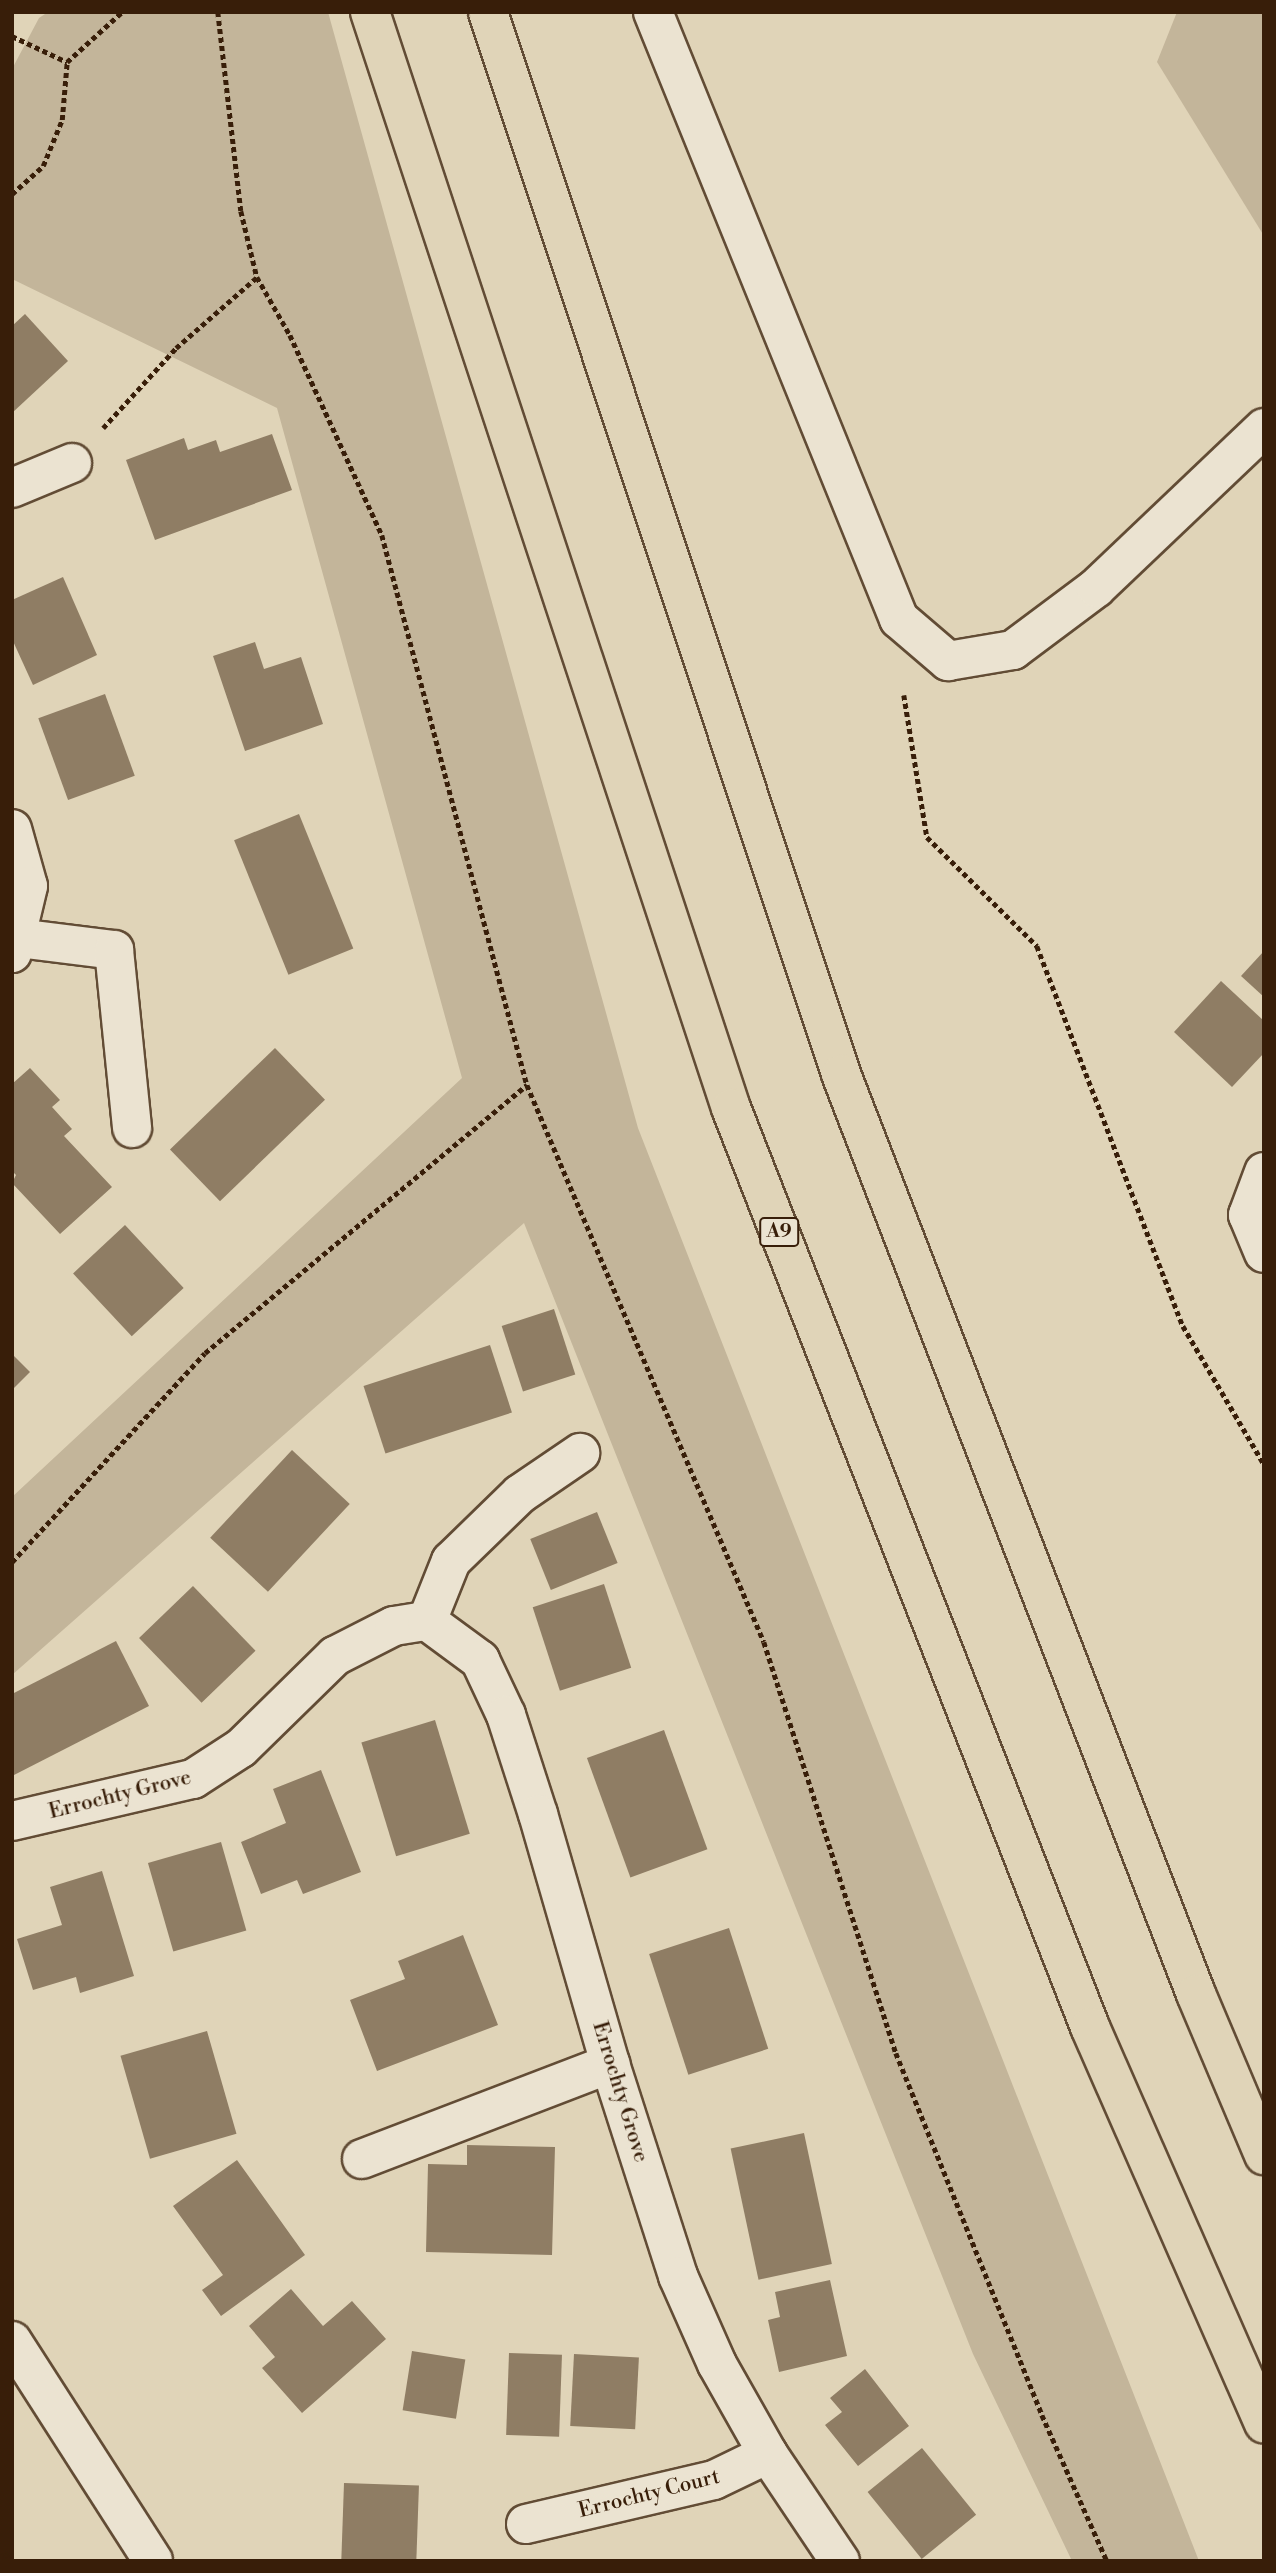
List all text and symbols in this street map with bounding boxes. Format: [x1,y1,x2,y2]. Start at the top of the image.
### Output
road number: A9 [758,1216,800,1248]
street label: Errochty Grove [46,1765,194,1825]
street label: Errochty Grove [587,2019,653,2165]
street label: Errochty Court [576,2464,722,2524]

